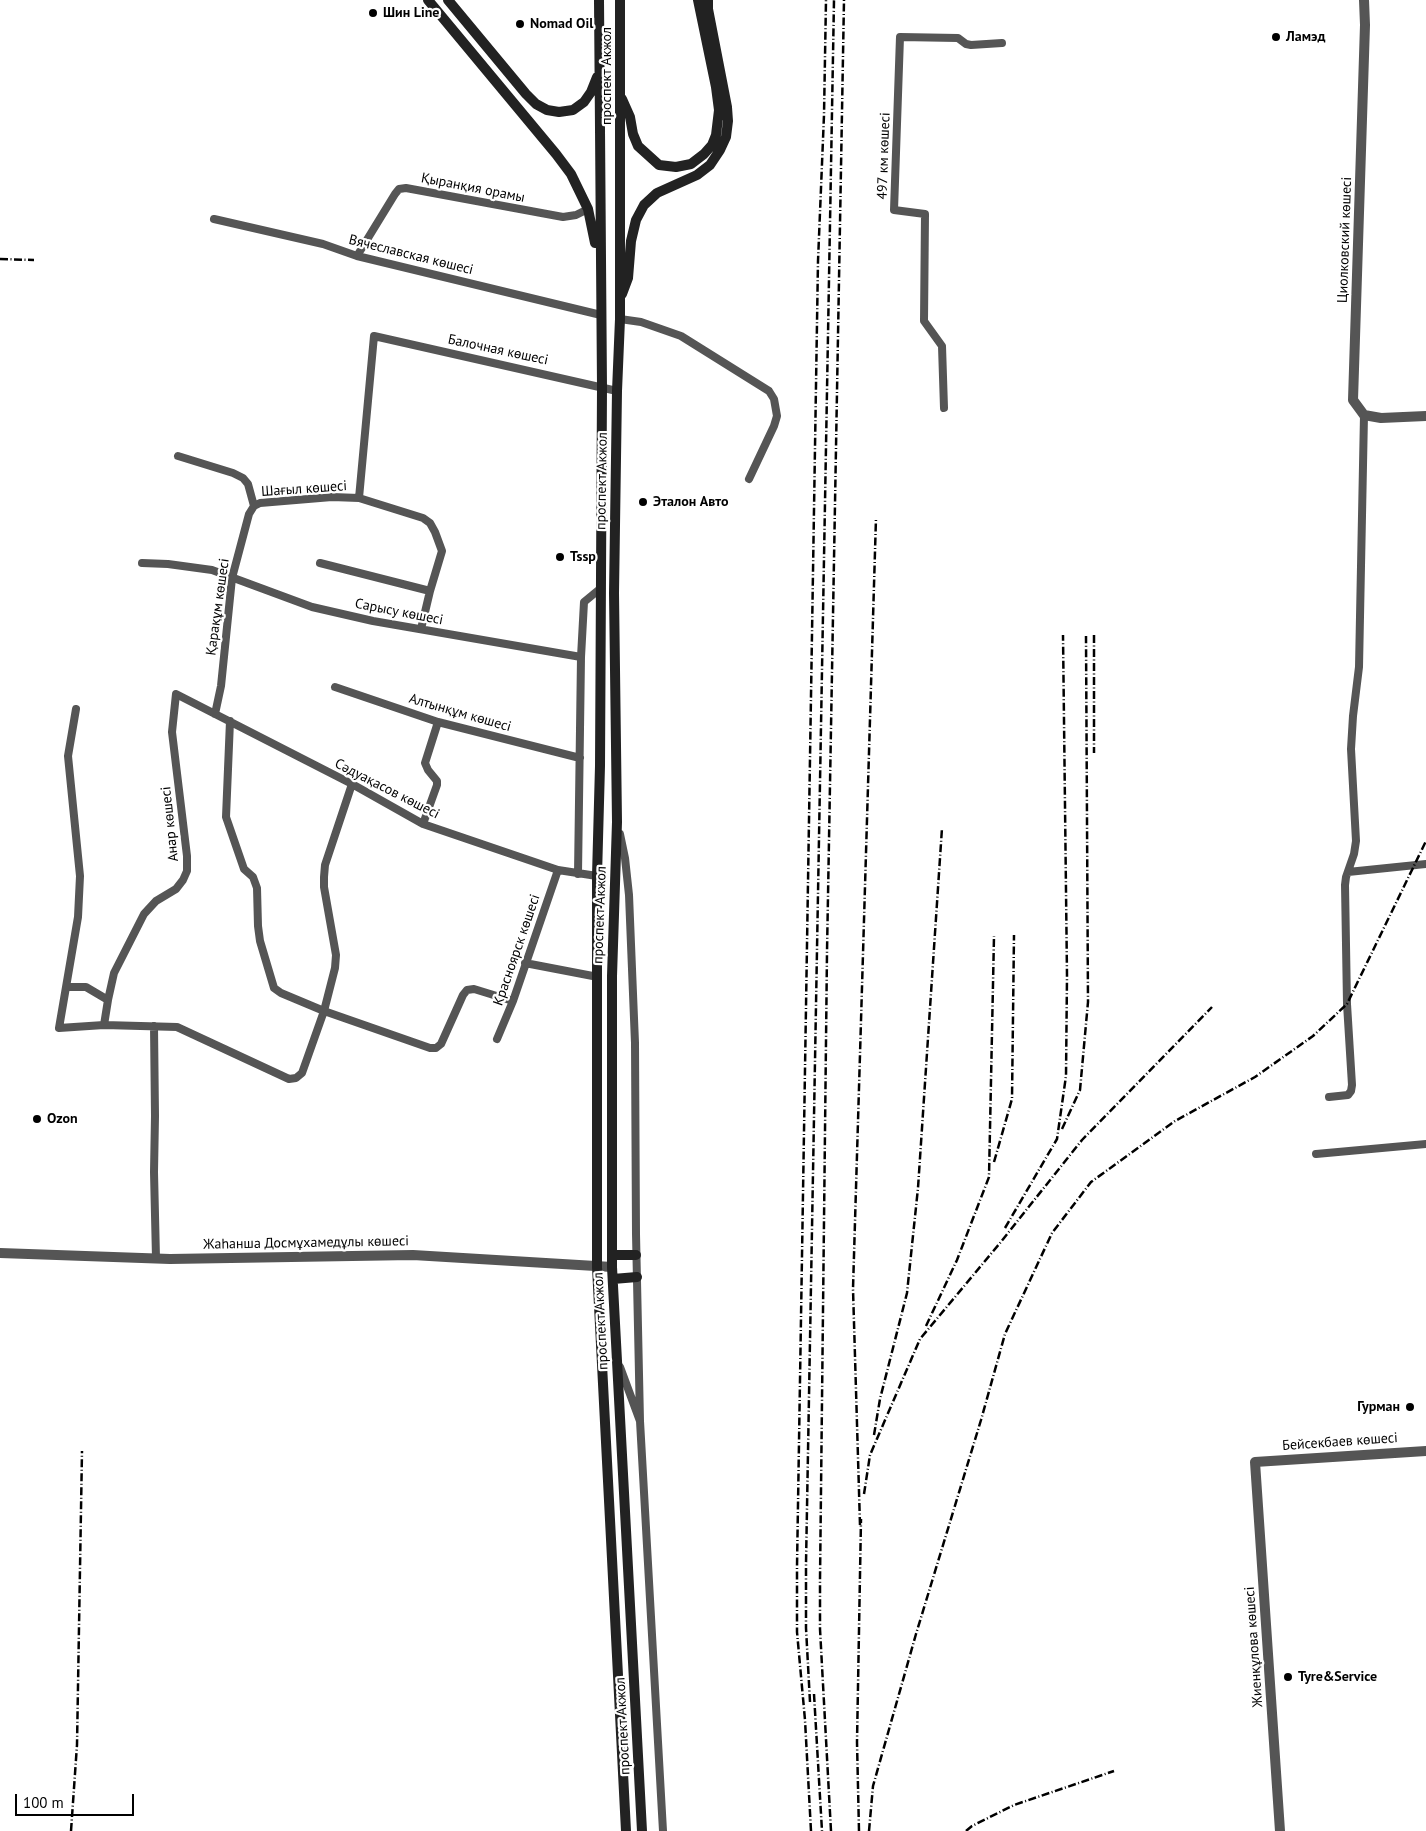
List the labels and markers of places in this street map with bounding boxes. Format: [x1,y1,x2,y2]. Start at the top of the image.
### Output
place label: Шин Line [383,5,439,21]
marker: Шин Line [367,7,379,19]
place label: Nomad Oil [530,16,593,32]
marker: Nomad Oil [514,18,526,30]
place label: Ламэд [1286,29,1325,45]
marker: Ламэд [1270,31,1282,43]
place label: Эталон Авто [653,494,729,510]
marker: Эталон Авто [637,496,649,508]
place label: Tssp [570,549,596,565]
marker: Tssp [554,551,566,563]
place label: Ozon [47,1111,78,1127]
marker: Ozon [31,1113,43,1125]
place label: Гурман [1357,1399,1400,1415]
marker: Гурман [1404,1401,1416,1413]
place label: Tyre&Service [1298,1669,1377,1685]
marker: Tyre&Service [1282,1671,1294,1683]

